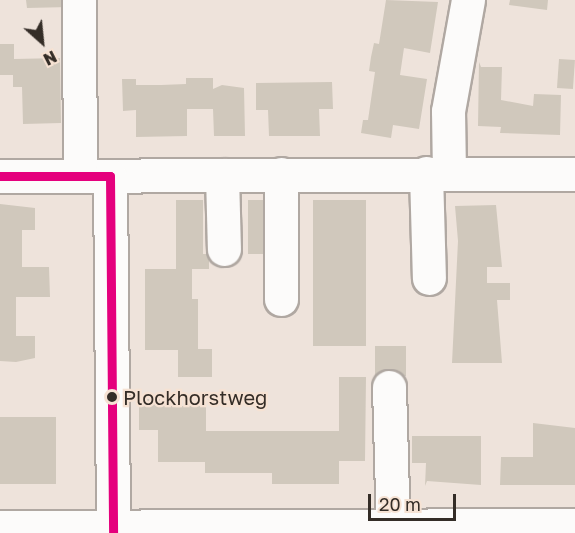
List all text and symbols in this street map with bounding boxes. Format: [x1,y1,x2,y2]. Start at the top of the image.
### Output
north arrow [12,12,72,72]
text: N [40,46,60,70]
place label: Plockhorstweg [123,385,267,409]
marker: Plockhorstweg [106,391,118,403]
scale bar [371,482,460,520]
text: 20 m [379,493,421,515]

